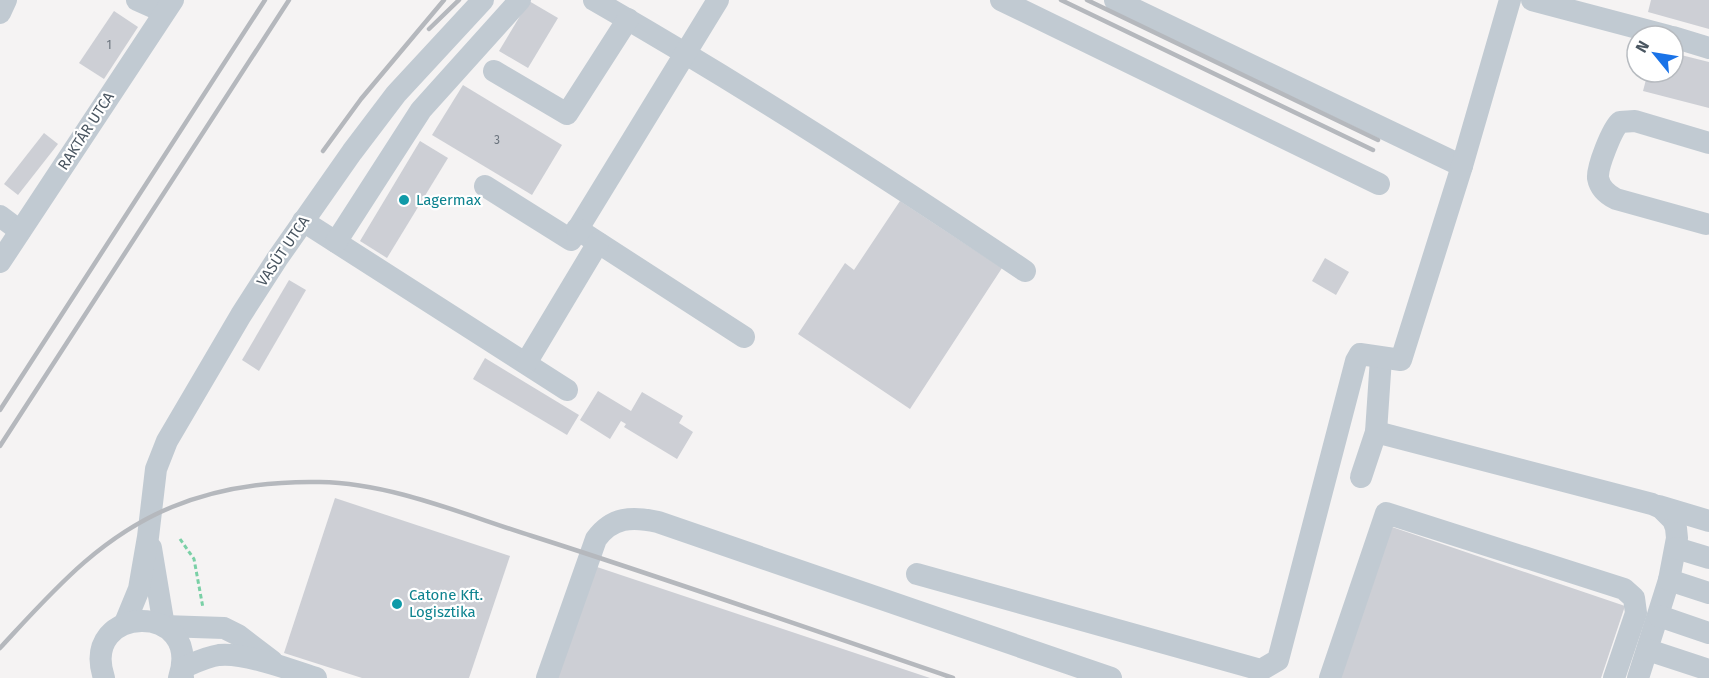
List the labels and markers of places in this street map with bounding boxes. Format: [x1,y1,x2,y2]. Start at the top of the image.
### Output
place label: Lagermax [416,191,482,209]
marker: Lagermax [397,193,411,207]
place label: Catone Kft. Logisztika [409,586,483,621]
marker: Catone Kft. Logisztika [390,597,404,611]

